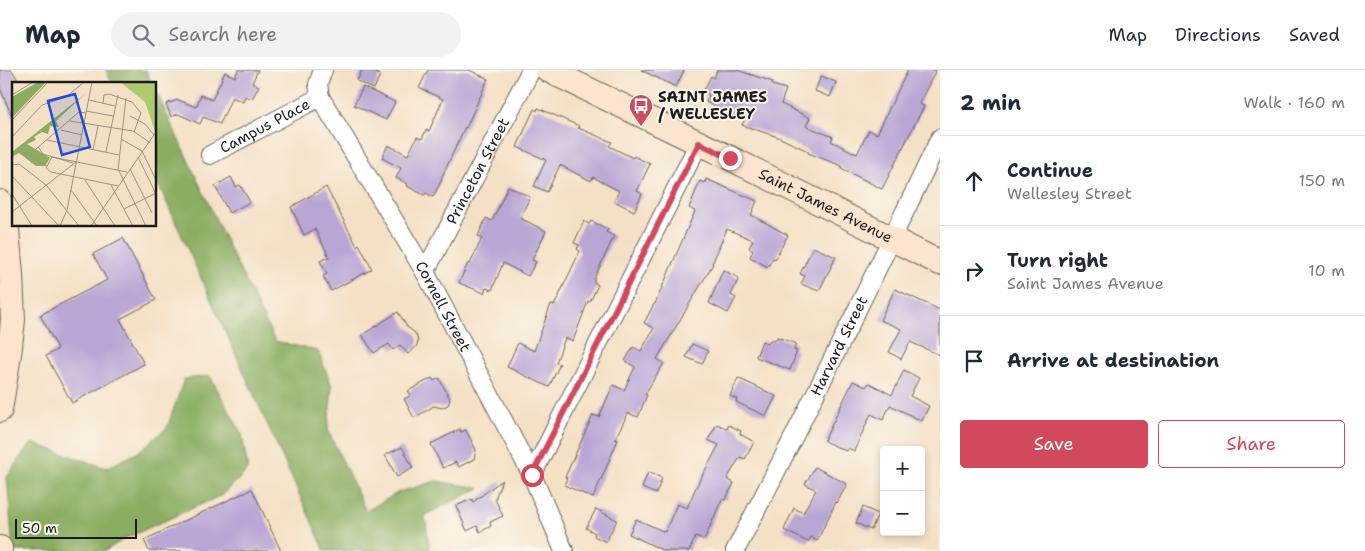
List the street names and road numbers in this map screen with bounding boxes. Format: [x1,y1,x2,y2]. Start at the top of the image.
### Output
street label: Campus Place [216,94,313,158]
street label: Princeton Street [442,114,514,228]
street label: Saint James Avenue [755,164,896,248]
street label: Cornell Street [411,257,475,355]
street label: Harvard Street [806,293,872,399]

